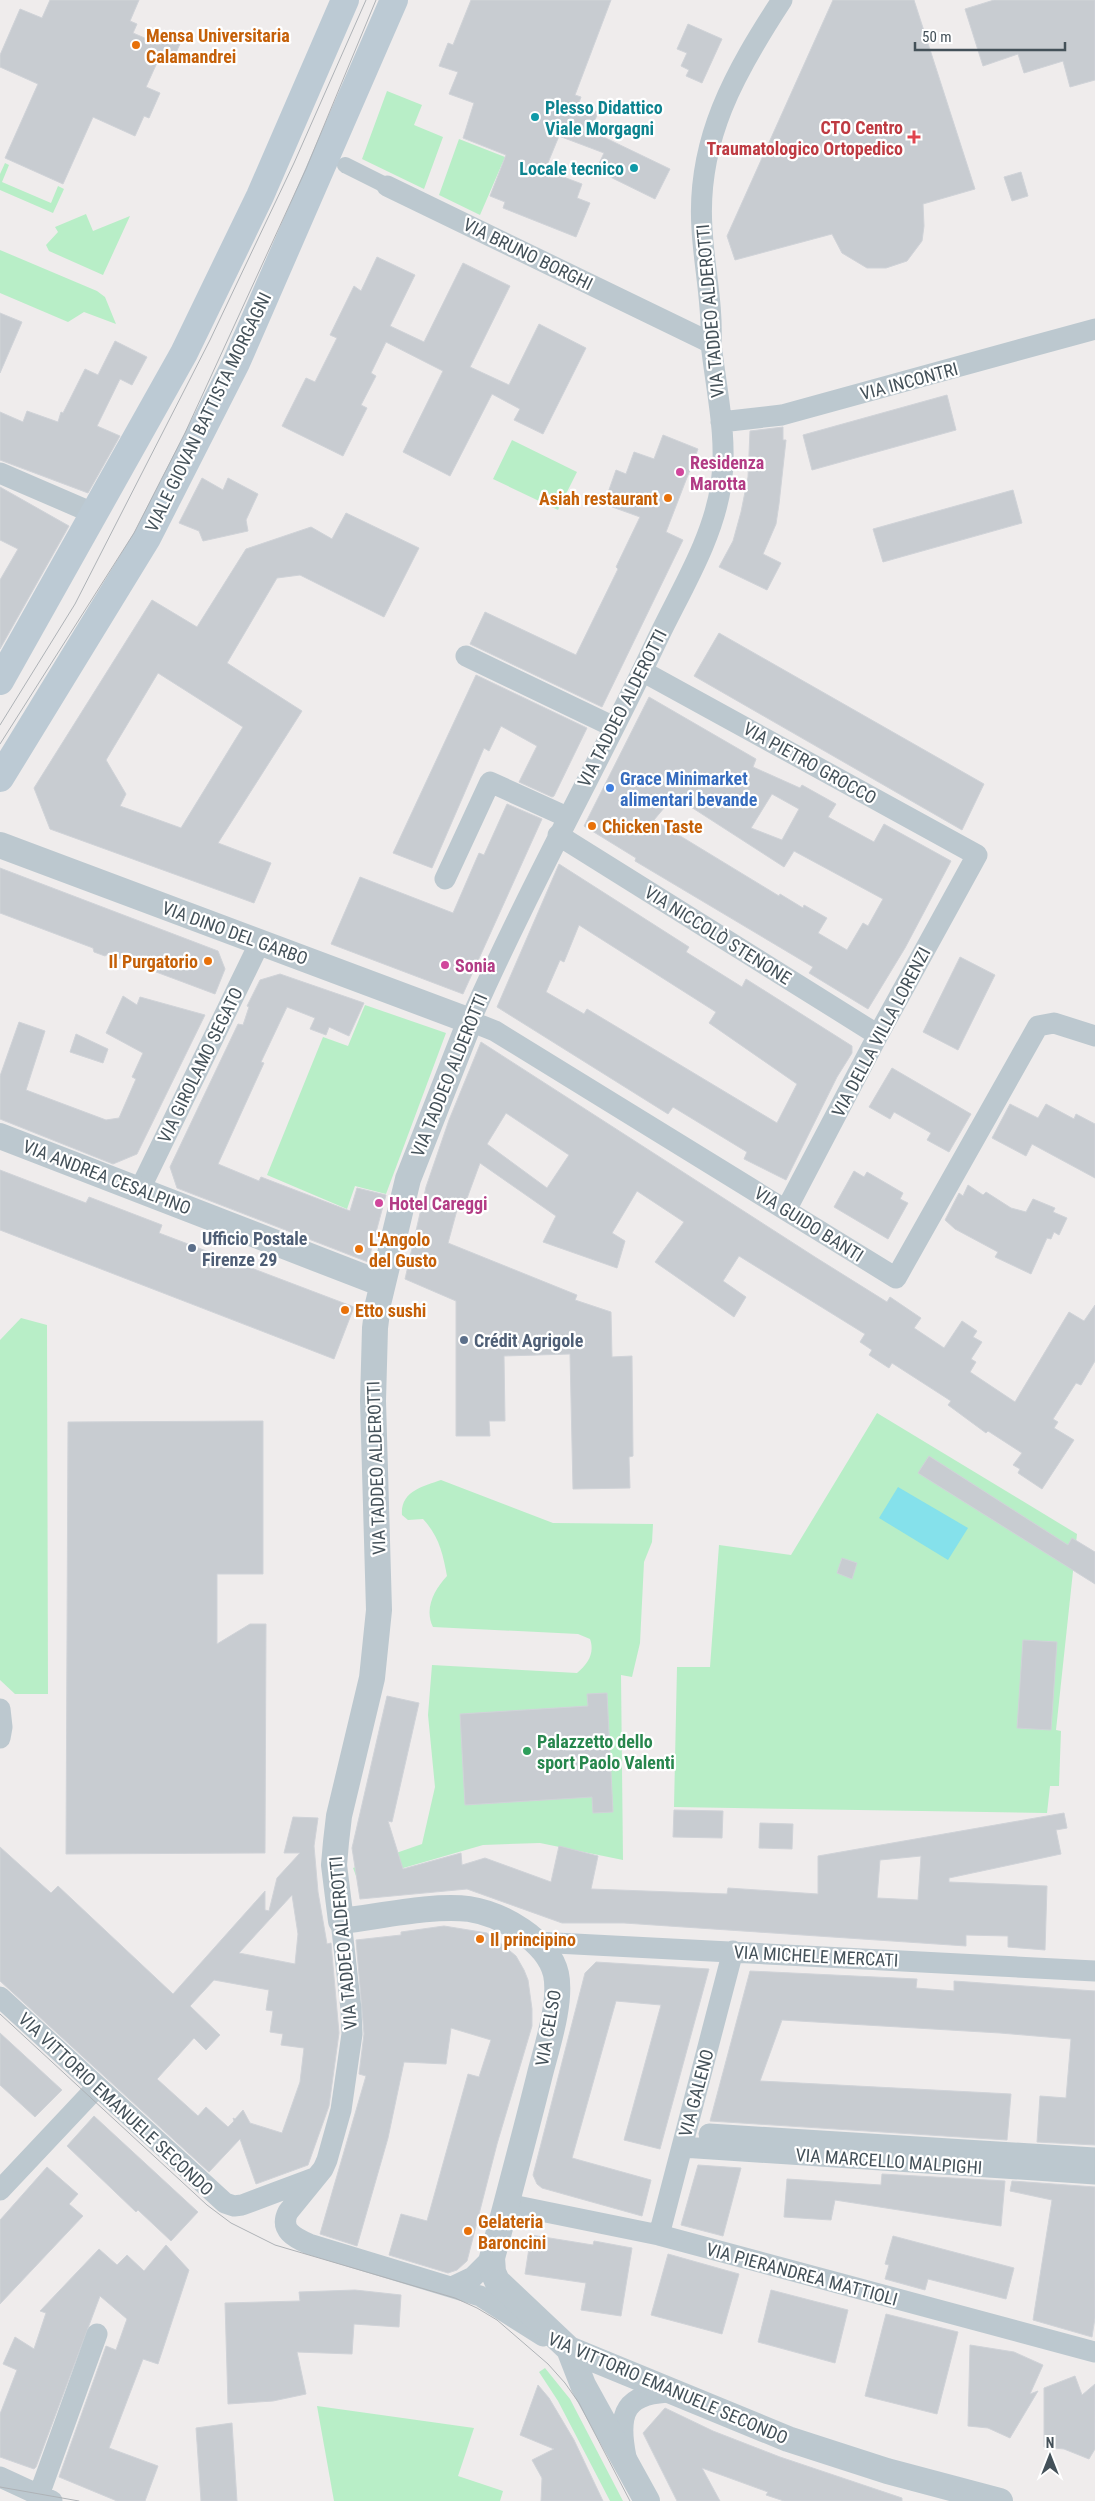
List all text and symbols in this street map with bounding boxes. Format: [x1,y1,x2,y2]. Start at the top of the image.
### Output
scale bar [915,20,1065,52]
place label: Mensa Universitaria Calamandrei [146,25,290,67]
text: 50 m [922,28,952,46]
marker: Mensa Universitaria Calamandrei [130,39,142,51]
place label: Plesso Didattico Viale Morgagni [545,97,663,139]
marker: Plesso Didattico Viale Morgagni [529,111,541,123]
place label: CTO Centro Traumatologico Ortopedico [707,117,903,159]
marker: CTO Centro Traumatologico Ortopedico [907,130,921,144]
place label: Locale tecnico [519,158,624,179]
marker: Locale tecnico [628,162,640,174]
street label: VIA BRUNO BORGHI [460,214,596,294]
street label: VIA TADDEO ALDEROTTI [692,223,728,399]
street label: VIALE GIOVAN BATTISTA MORGAGNI [141,289,275,535]
street label: VIA INCONTRI [858,358,960,404]
place label: Residenza Marotta [690,452,764,494]
marker: Residenza Marotta [674,466,686,478]
place label: Asiah restaurant [539,488,658,509]
marker: Asiah restaurant [662,492,674,504]
street label: VIA TADDEO ALDEROTTI [573,626,671,790]
street label: VIA PIETRO GROCCO [740,718,880,808]
place label: Grace Minimarket alimentari bevande [620,768,758,810]
marker: Grace Minimarket alimentari bevande [604,782,616,794]
place label: Chicken Taste [602,816,703,837]
marker: Chicken Taste [586,820,598,832]
street label: VIA NICCOLÒ STENONE [641,881,795,989]
street label: VIA DINO DEL GARBO [159,897,311,969]
street label: VIA DELLA VILLA LORENZI [827,944,935,1120]
place label: Il Purgatorio [108,951,198,972]
marker: Il Purgatorio [202,955,214,967]
place label: Sonia [455,955,496,976]
marker: Sonia [439,959,451,971]
street label: VIA GIROLAMO SEGATO [153,984,247,1146]
street label: VIA TADDEO ALDEROTTI [407,990,491,1160]
street label: VIA ANDREA CESALPINO [20,1135,194,1219]
street label: VIA GUIDO BANTI [751,1182,867,1266]
place label: Hotel Careggi [389,1193,488,1214]
marker: Hotel Careggi [373,1197,385,1209]
place label: Ufficio Postale Firenze 29 [202,1228,308,1270]
place label: L'Angolo del Gusto [369,1229,437,1271]
marker: Ufficio Postale Firenze 29 [186,1242,198,1254]
marker: L'Angolo del Gusto [353,1243,365,1255]
place label: Etto sushi [355,1300,426,1321]
marker: Etto sushi [339,1304,351,1316]
place label: Crédit Agrigole [474,1330,584,1351]
marker: Crédit Agrigole [458,1334,470,1346]
street label: VIA TADDEO ALDEROTTI [362,1381,390,1555]
place label: Palazzetto dello sport Paolo Valenti [537,1731,675,1773]
marker: Palazzetto dello sport Paolo Valenti [521,1745,533,1757]
street label: VIA TADDEO ALDEROTTI [325,1855,361,2031]
place label: Il principino [490,1929,576,1950]
marker: Il principino [474,1933,486,1945]
street label: VIA MICHELE MERCATI [733,1941,899,1971]
street label: VIA CELSO [531,1988,565,2068]
street label: VIA VITTORIO EMANUELE SECONDO [14,2008,218,2200]
street label: VIA GALENO [674,2047,718,2139]
street label: VIA MARCELLO MALPIGHI [795,2144,983,2178]
place label: Gelateria Baroncini [478,2211,546,2253]
marker: Gelateria Baroncini [462,2225,474,2237]
street label: VIA PIERANDREA MATTIOLI [704,2238,900,2310]
street label: VIA VITTORIO EMANUELE SECONDO [545,2328,791,2448]
north arrow [1025,2431,1075,2481]
text: N [1046,2435,1054,2451]

